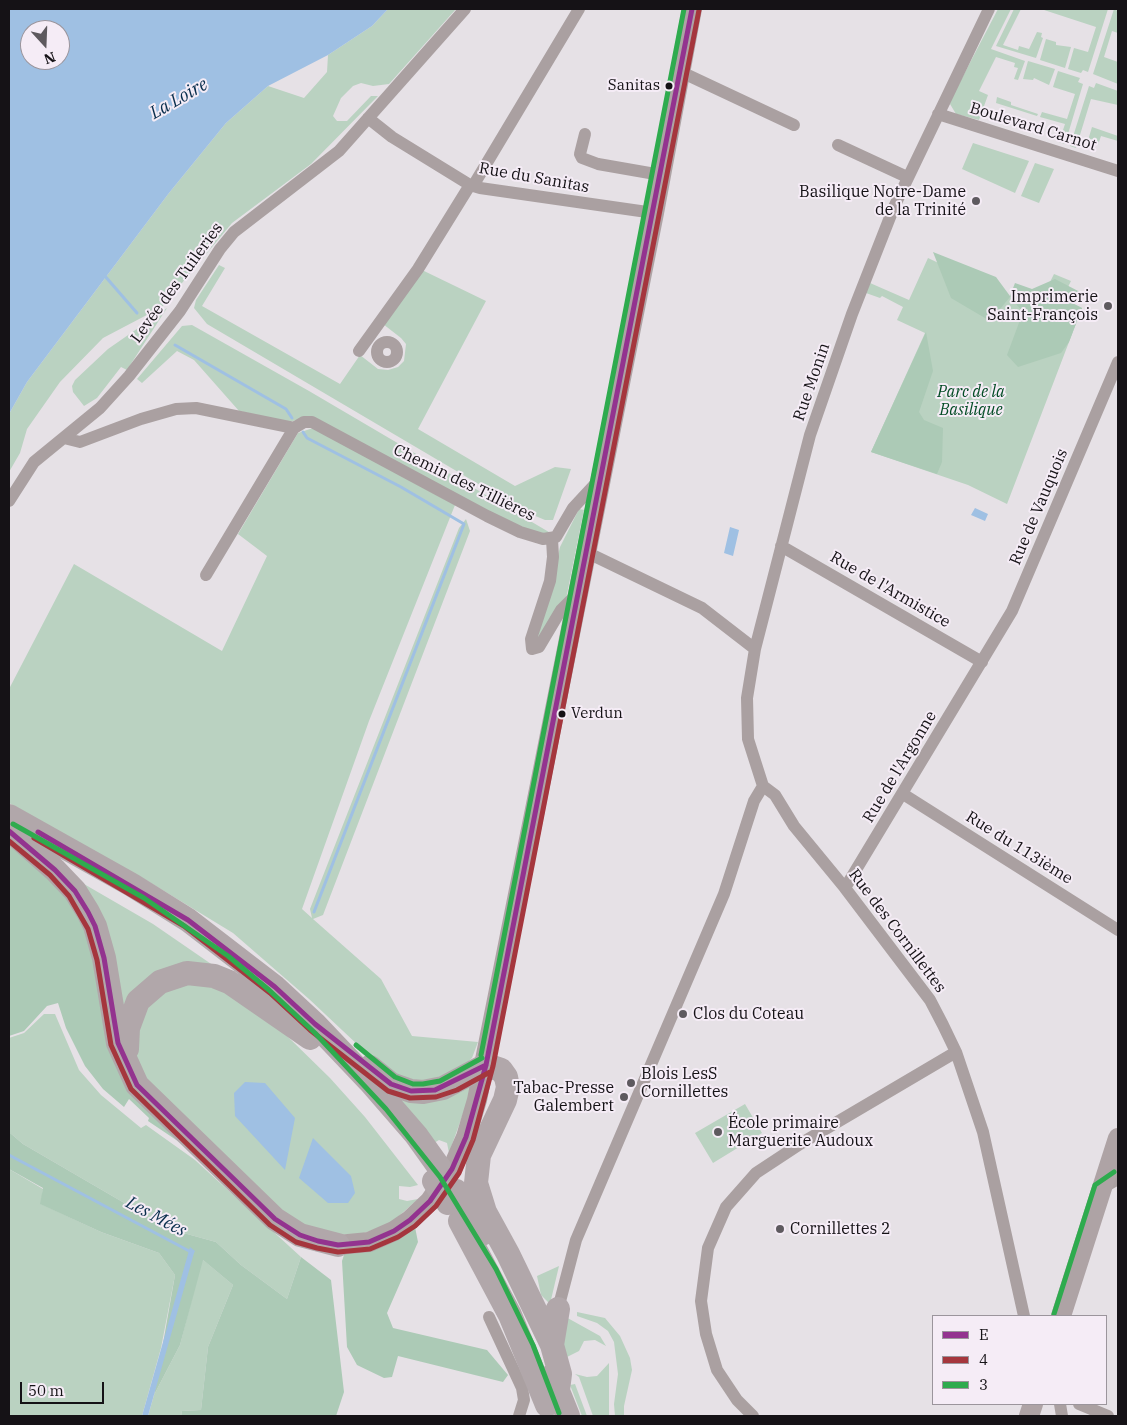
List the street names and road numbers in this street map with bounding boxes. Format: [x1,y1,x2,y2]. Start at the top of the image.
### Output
street label: Boulevard Carnot [967,99,1099,155]
street label: Rue du Sanitas [477,159,591,197]
street label: Levée des Tuileries [127,219,227,347]
street label: Rue Monin [790,340,834,424]
street label: Chemin des Tillières [390,440,538,526]
street label: Rue de Vauquois [1006,446,1072,568]
street label: Rue de l'Armistice [827,548,953,632]
street label: Rue de l'Argonne [859,708,941,826]
street label: Rue du 113ième [962,807,1076,889]
street label: Rue des Cornillettes [844,865,950,997]

